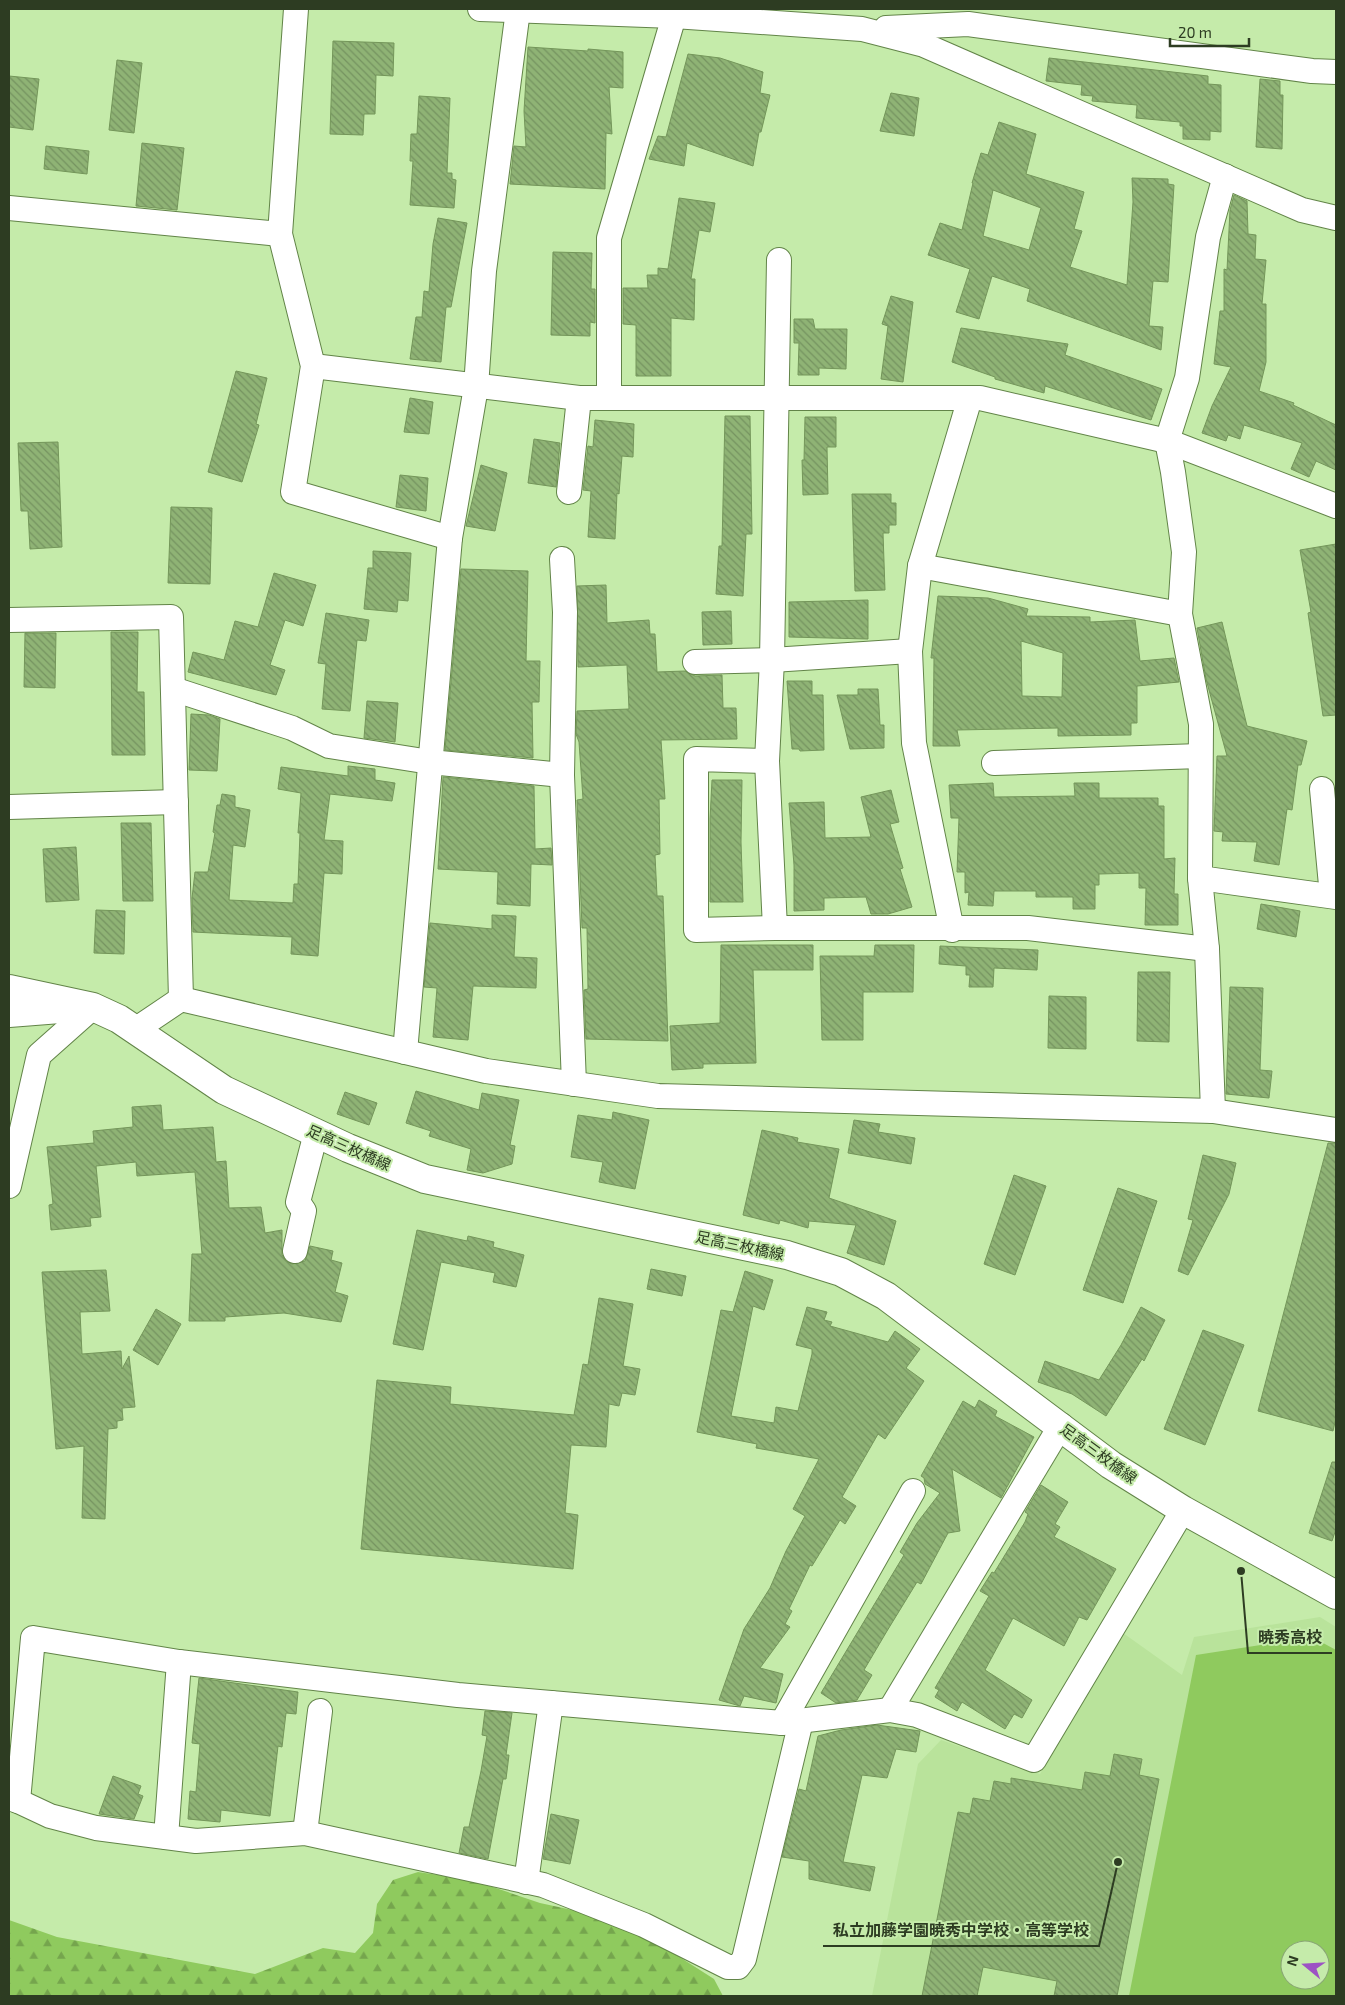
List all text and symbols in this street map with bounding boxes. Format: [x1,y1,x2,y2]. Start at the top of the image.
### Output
scale bar [1170,15,1249,47]
text: 20 m [1178,23,1212,41]
street label: 足高三枚橋線 [304,1120,394,1174]
street label: 足高三枚橋線 [694,1227,786,1263]
street label: 足高三枚橋線 [1057,1419,1141,1487]
callout: 暁秀高校 [1248,1622,1332,1653]
text: 暁秀高校 [1258,1627,1322,1646]
callout: 私立加藤学園暁秀中学校・高等学校 [823,1915,1099,1946]
text: 私立加藤学園暁秀中学校・高等学校 [833,1920,1089,1939]
north arrow [1280,1940,1330,1990]
text: N [1283,1953,1302,1968]

